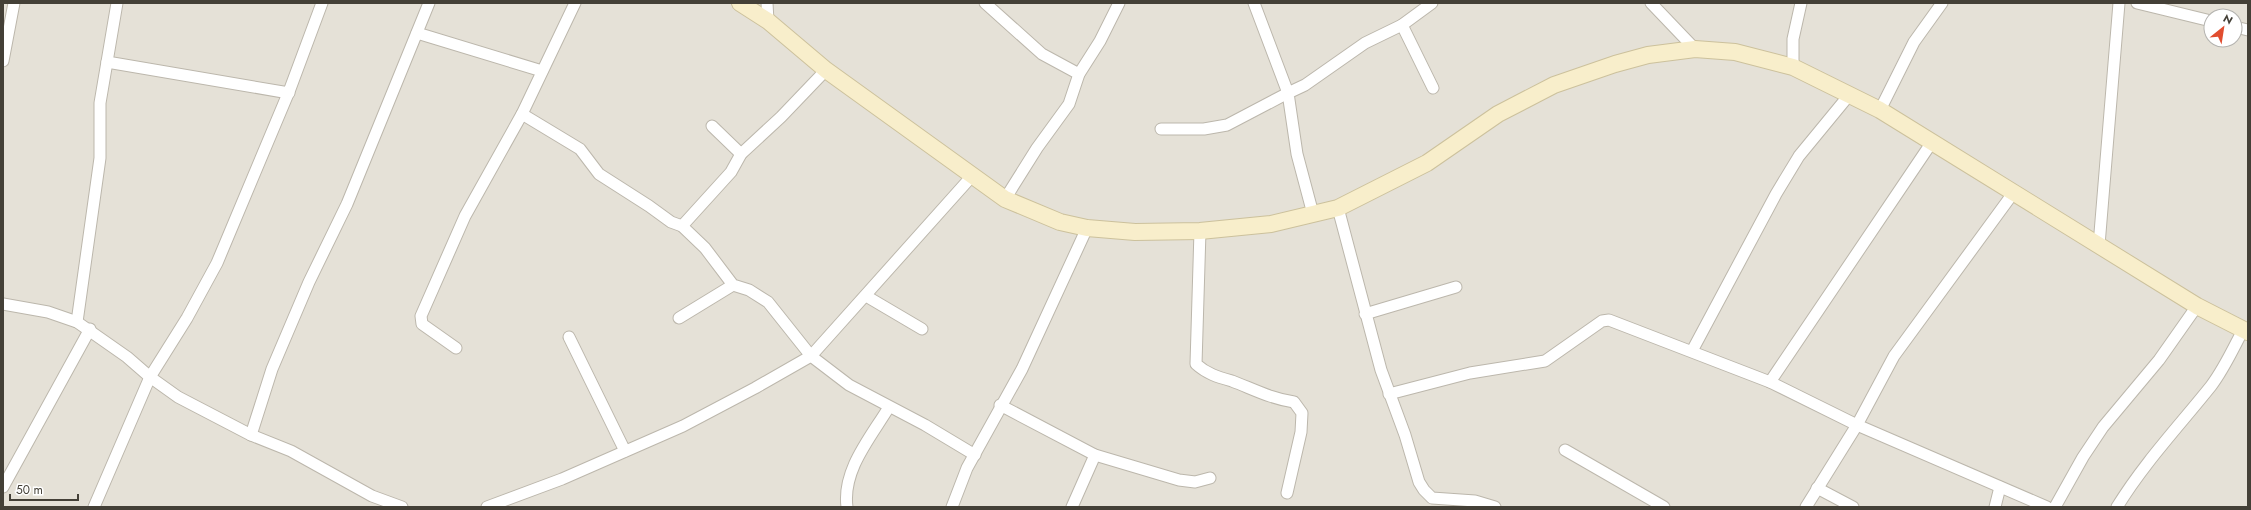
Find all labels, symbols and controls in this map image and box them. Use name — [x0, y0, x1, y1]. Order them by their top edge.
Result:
north arrow — [2203, 8, 2243, 48]
text: N — [2220, 10, 2236, 28]
scale bar — [10, 476, 78, 502]
text: 50 m — [16, 481, 43, 499]

